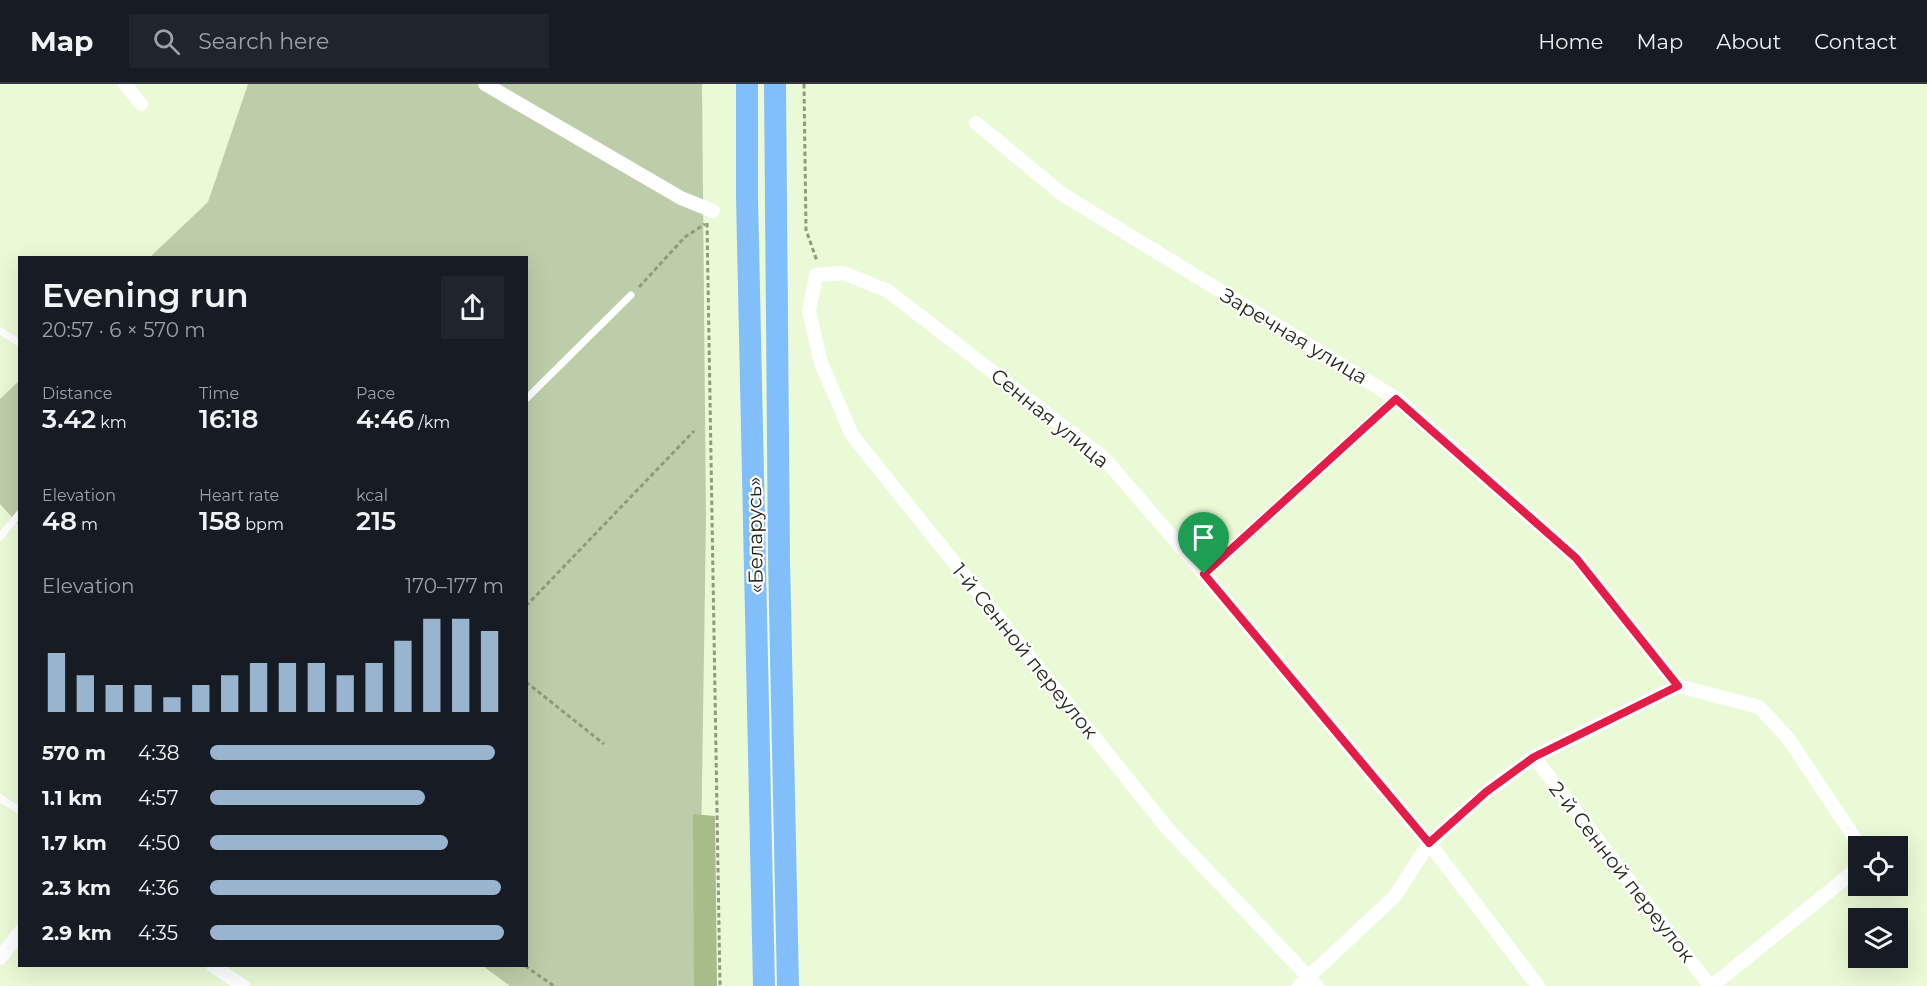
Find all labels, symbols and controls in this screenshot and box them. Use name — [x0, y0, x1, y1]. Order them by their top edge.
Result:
search box — [129, 14, 549, 68]
text: Map — [30, 24, 93, 58]
icon: search — [150, 25, 183, 58]
text: Search here — [198, 28, 329, 55]
text: Home — [1538, 29, 1603, 54]
text: Map — [1636, 29, 1683, 54]
text: About — [1716, 29, 1781, 54]
text: Contact — [1814, 29, 1897, 54]
text: Evening run — [42, 275, 249, 315]
button: share — [441, 276, 504, 339]
street label: Заречная улица — [1216, 283, 1372, 389]
text: 20:57 · 6 × 570 m — [42, 318, 205, 342]
street label: Сенная улица — [986, 363, 1114, 473]
text: Distance — [42, 384, 112, 403]
text: Time — [199, 384, 239, 403]
text: Pace — [356, 384, 395, 403]
text: 3.42 — [42, 403, 96, 435]
text: 16:18 — [199, 403, 258, 435]
text: 4:46 — [356, 403, 414, 435]
text: km — [96, 413, 127, 432]
text: /km — [414, 413, 450, 432]
street label: «Беларусь» — [742, 476, 768, 594]
text: Elevation — [42, 486, 116, 505]
text: Heart rate — [199, 486, 279, 505]
text: kcal — [356, 486, 388, 505]
text: 48 — [42, 505, 77, 537]
text: 158 — [199, 505, 241, 537]
text: 215 — [356, 505, 396, 537]
pin — [1178, 512, 1229, 574]
text: m — [77, 515, 98, 534]
text: bpm — [241, 515, 284, 534]
icon: arrive — [1187, 521, 1220, 554]
street label: 1-й Сенной переулок — [947, 559, 1103, 744]
text: Elevation — [42, 574, 134, 598]
text: 170–177 m — [405, 574, 504, 598]
text: 570 m — [42, 741, 106, 765]
text: 4:38 — [138, 741, 180, 765]
street label: 2-й Сенной переулок — [1544, 777, 1700, 967]
text: 1.1 km — [42, 786, 102, 810]
text: 4:57 — [138, 786, 178, 810]
text: 1.7 km — [42, 831, 107, 855]
text: 4:50 — [138, 831, 180, 855]
map controls — [1848, 836, 1908, 968]
button: locate — [1848, 836, 1908, 896]
text: 2.3 km — [42, 876, 111, 900]
text: 4:36 — [138, 876, 179, 900]
button: layers — [1848, 908, 1908, 968]
text: 2.9 km — [42, 921, 112, 945]
text: 4:35 — [138, 921, 178, 945]

